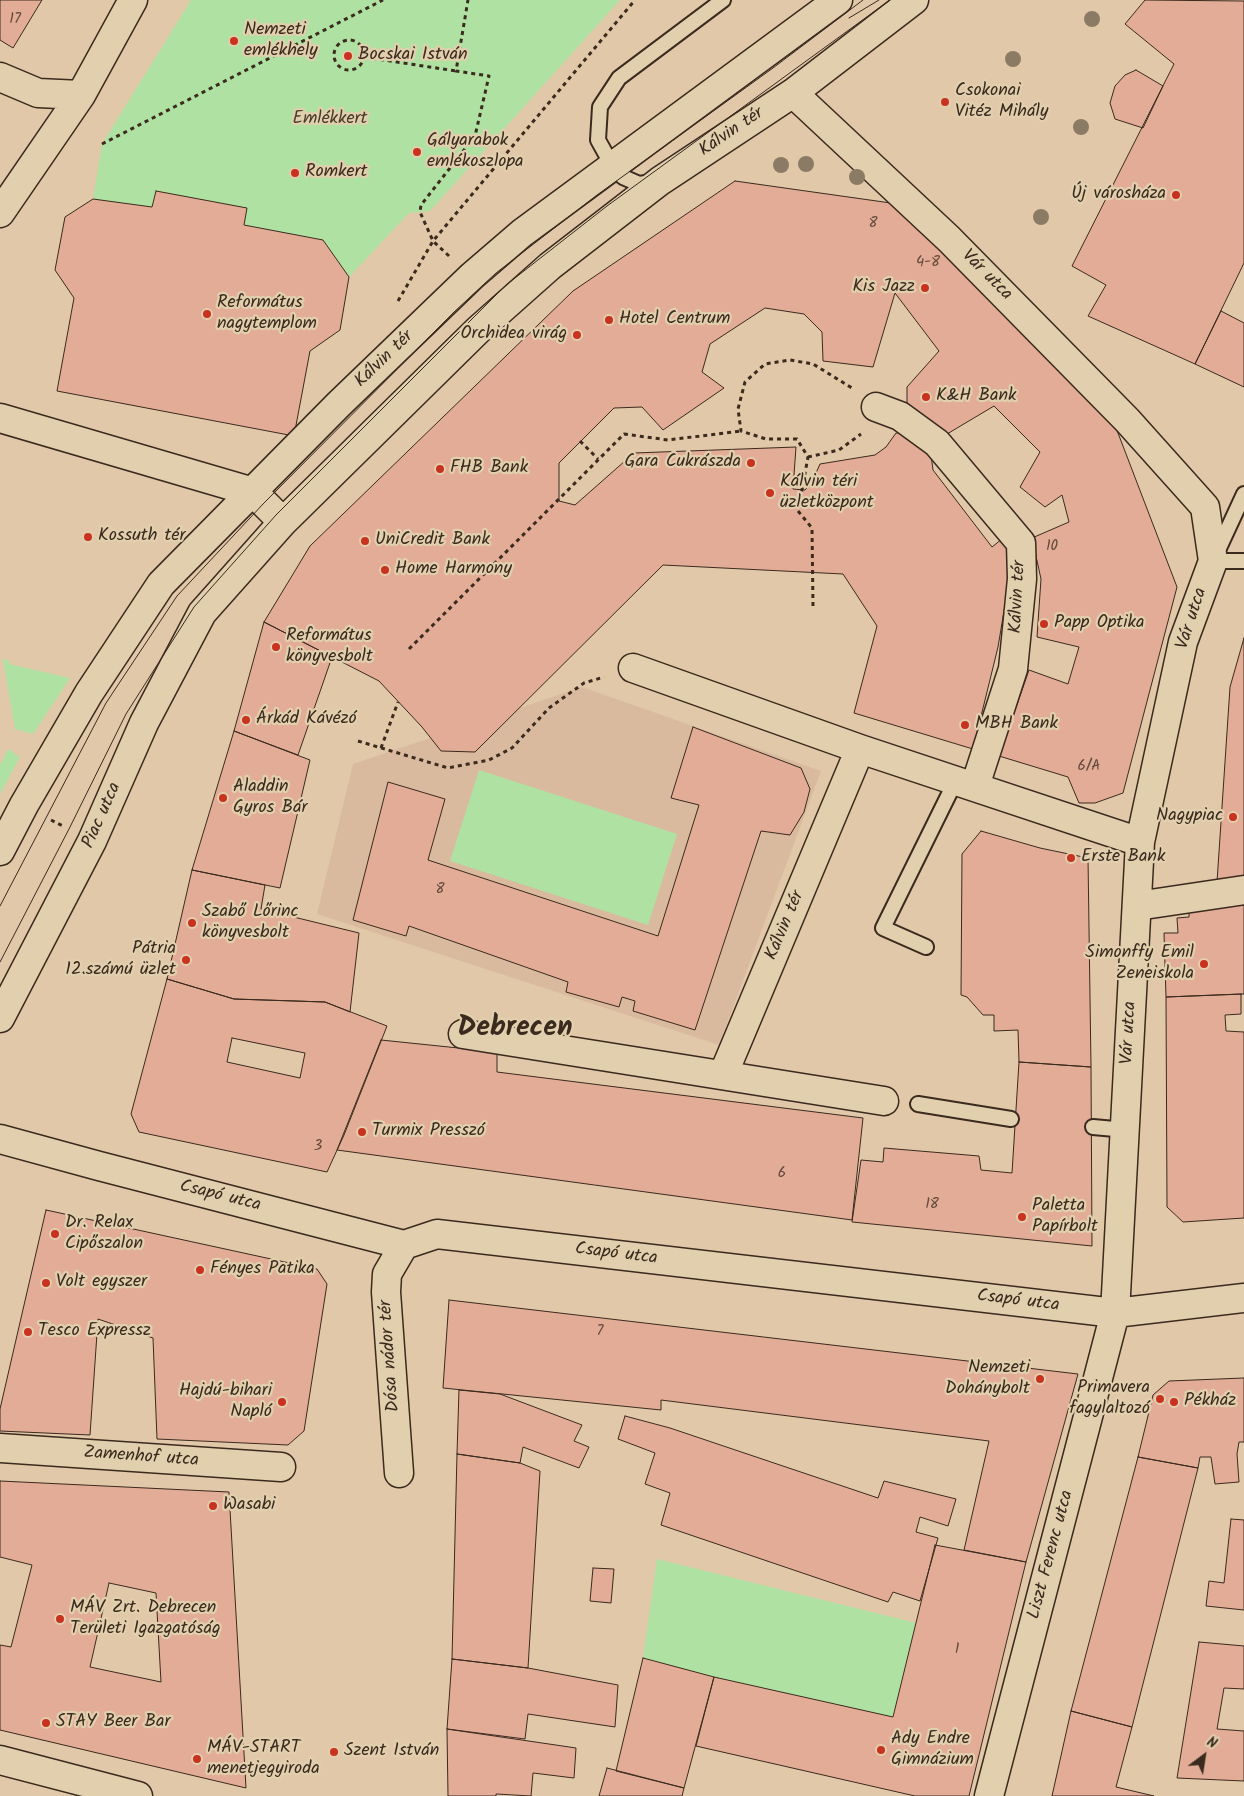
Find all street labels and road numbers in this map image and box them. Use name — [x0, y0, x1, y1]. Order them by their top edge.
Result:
street label: Kálvin tér — [696, 104, 768, 162]
street label: Vár utca — [956, 246, 1016, 306]
street label: Kálvin tér — [351, 327, 419, 393]
street label: Kálvin tér — [1006, 560, 1032, 634]
street label: Vár utca — [1173, 586, 1213, 652]
street label: Piac utca — [79, 780, 127, 852]
street label: Kálvin tér — [762, 888, 810, 964]
street label: Vár utca — [1118, 1001, 1142, 1065]
street label: Csapó utca — [177, 1176, 263, 1218]
street label: Csapó utca — [574, 1239, 658, 1271]
street label: Csapó utca — [976, 1286, 1060, 1318]
street label: Dósa nádor tér — [376, 1299, 406, 1413]
street label: Zamenhof utca — [83, 1443, 199, 1473]
street label: Liszt Ferenc utca — [1024, 1488, 1080, 1622]

